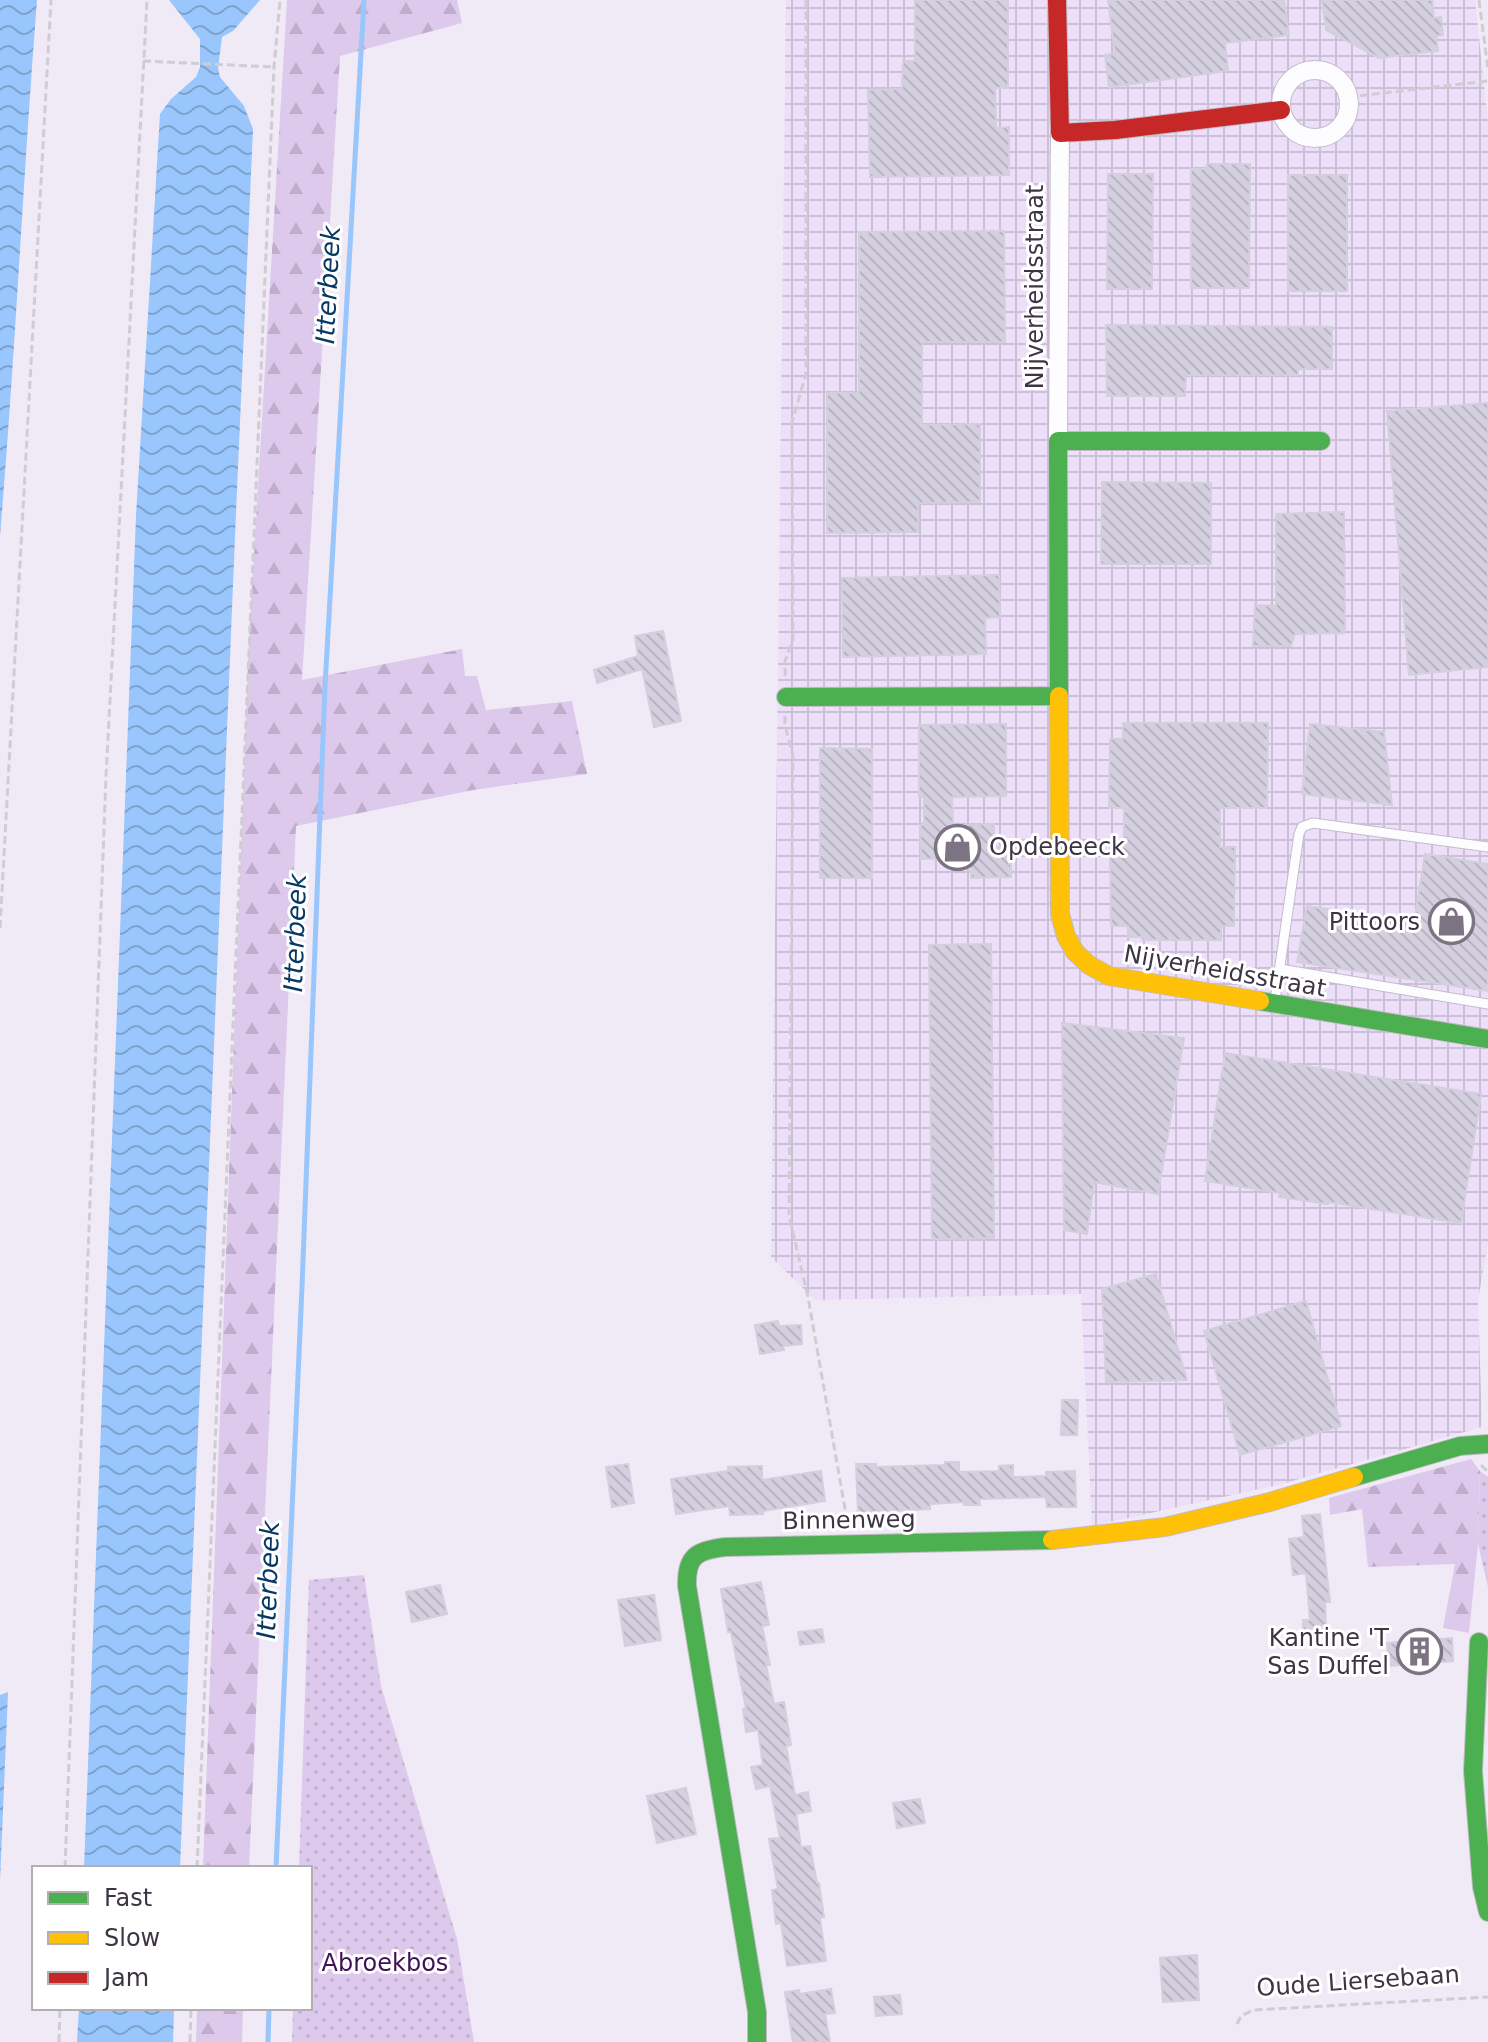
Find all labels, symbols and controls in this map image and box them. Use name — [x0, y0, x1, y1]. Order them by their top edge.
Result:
street label: Nijverheidsstraat — [1021, 185, 1049, 389]
water label: Itterbeek — [310, 224, 346, 345]
shop icon: Opdebeeck — [934, 823, 982, 871]
place label: Opdebeeck — [989, 833, 1125, 861]
water label: Itterbeek — [278, 872, 312, 993]
shop icon: Pittoors — [1427, 898, 1475, 946]
place label: Pittoors — [1329, 908, 1420, 936]
street label: Nijverheidsstraat — [1122, 939, 1328, 1003]
street label: Binnenweg — [782, 1505, 916, 1535]
water label: Itterbeek — [251, 1519, 285, 1640]
place label: Kantine 'T Sas Duffel — [1267, 1624, 1389, 1680]
building icon: Kantine 'T Sas Duffel — [1396, 1628, 1444, 1676]
legend — [32, 1866, 312, 2010]
text: Fast — [104, 1884, 152, 1912]
text: Slow — [104, 1924, 160, 1952]
park label: Abroekbos — [322, 1949, 448, 1977]
street label: Oude Liersebaan — [1256, 1960, 1460, 2002]
text: Jam — [102, 1964, 149, 1992]

